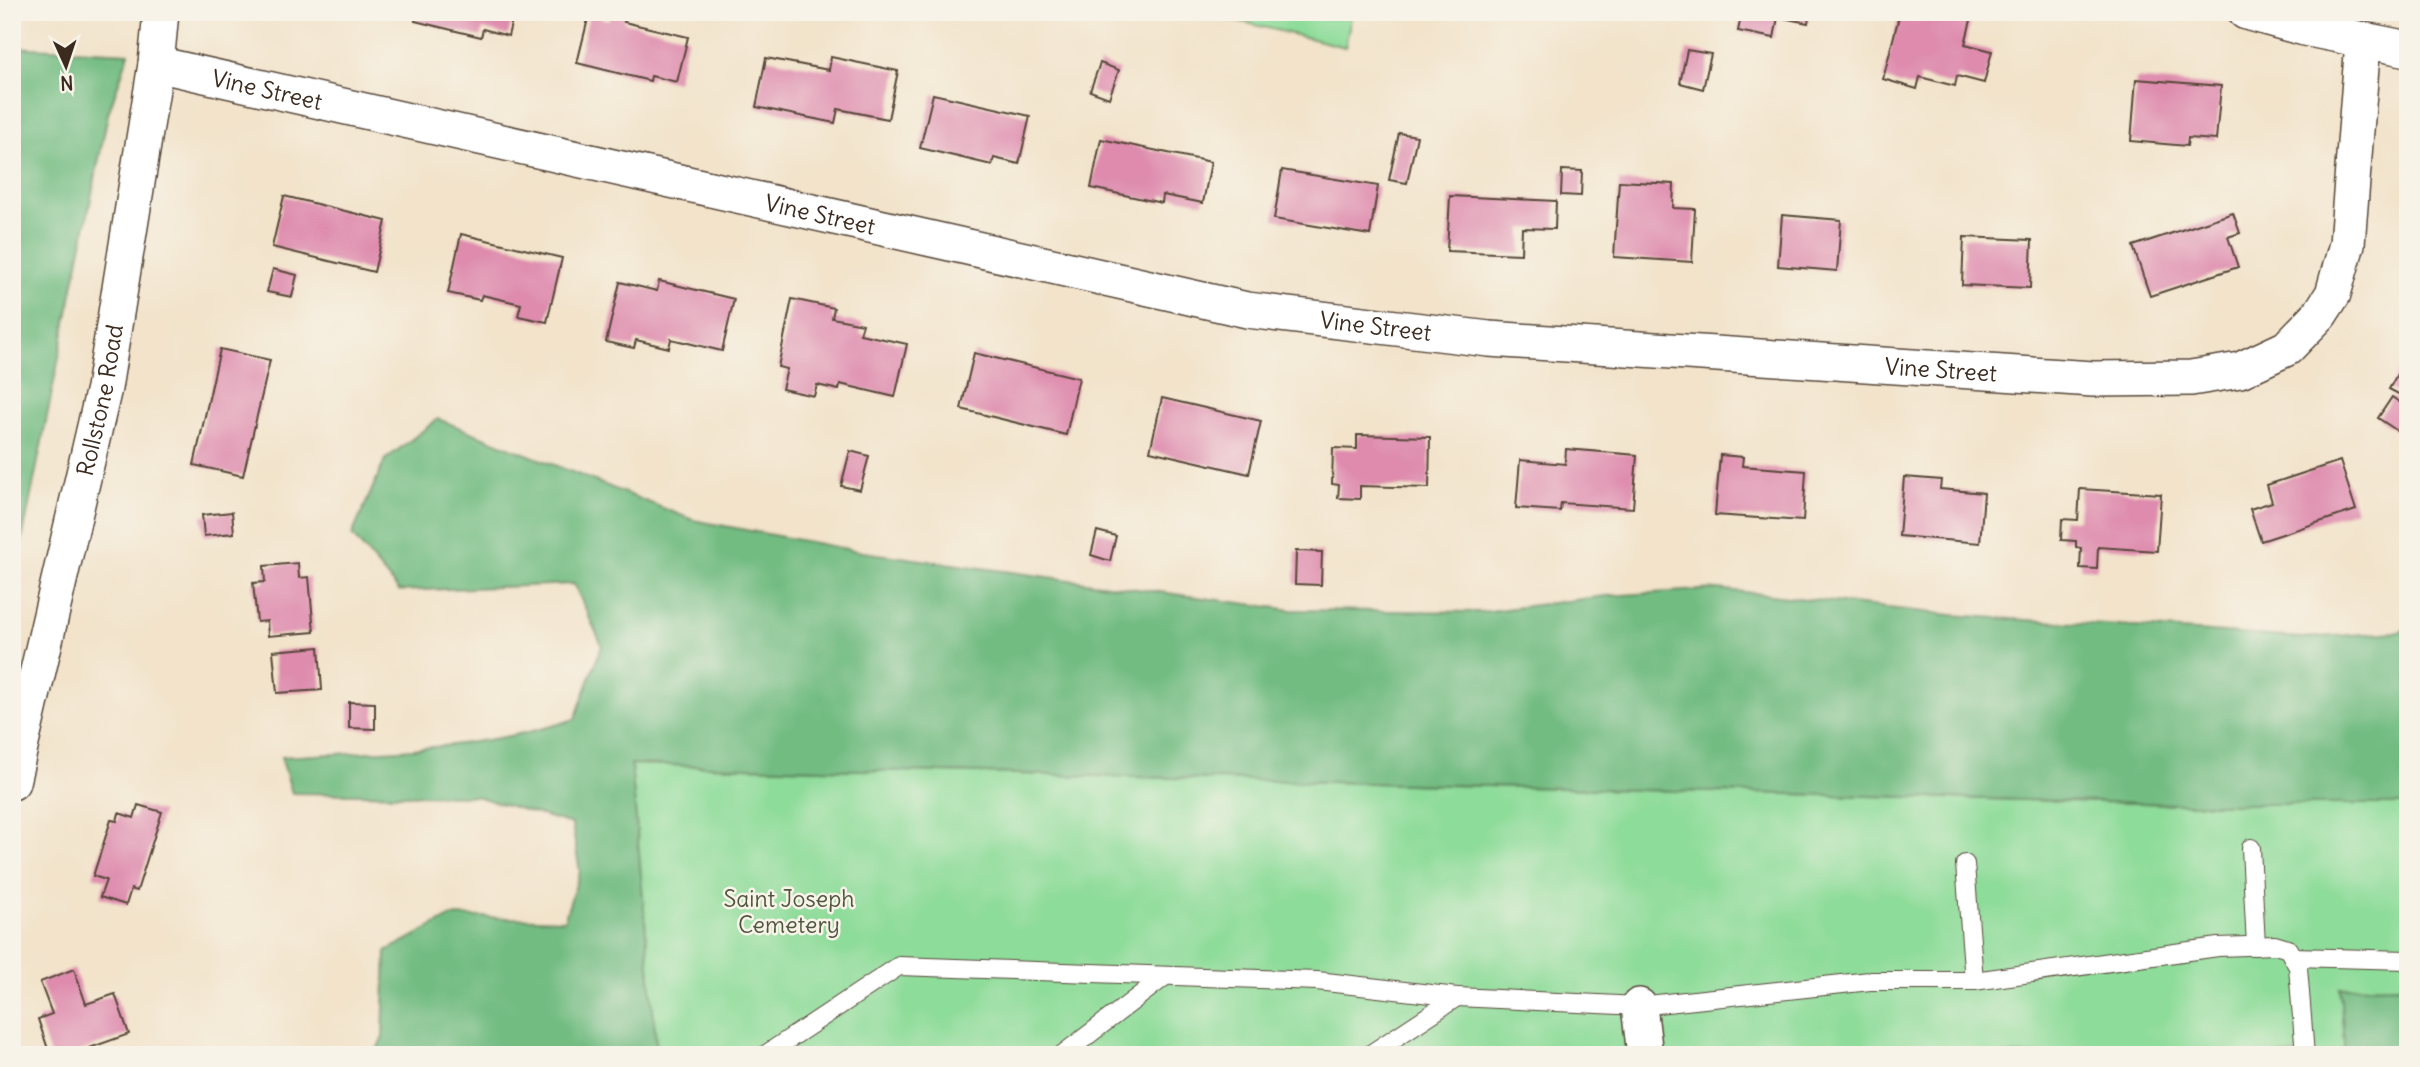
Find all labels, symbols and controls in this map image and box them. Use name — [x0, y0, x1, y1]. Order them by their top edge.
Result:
north arrow — [32, 32, 102, 102]
street label: Vine Street — [209, 63, 325, 116]
text: N — [60, 71, 74, 95]
street label: Vine Street — [762, 187, 878, 240]
street label: Vine Street — [1318, 304, 1433, 347]
street label: Rollstone Road — [69, 322, 129, 479]
street label: Vine Street — [1884, 351, 1998, 387]
park label: Saint Joseph Cemetery — [723, 884, 855, 939]

